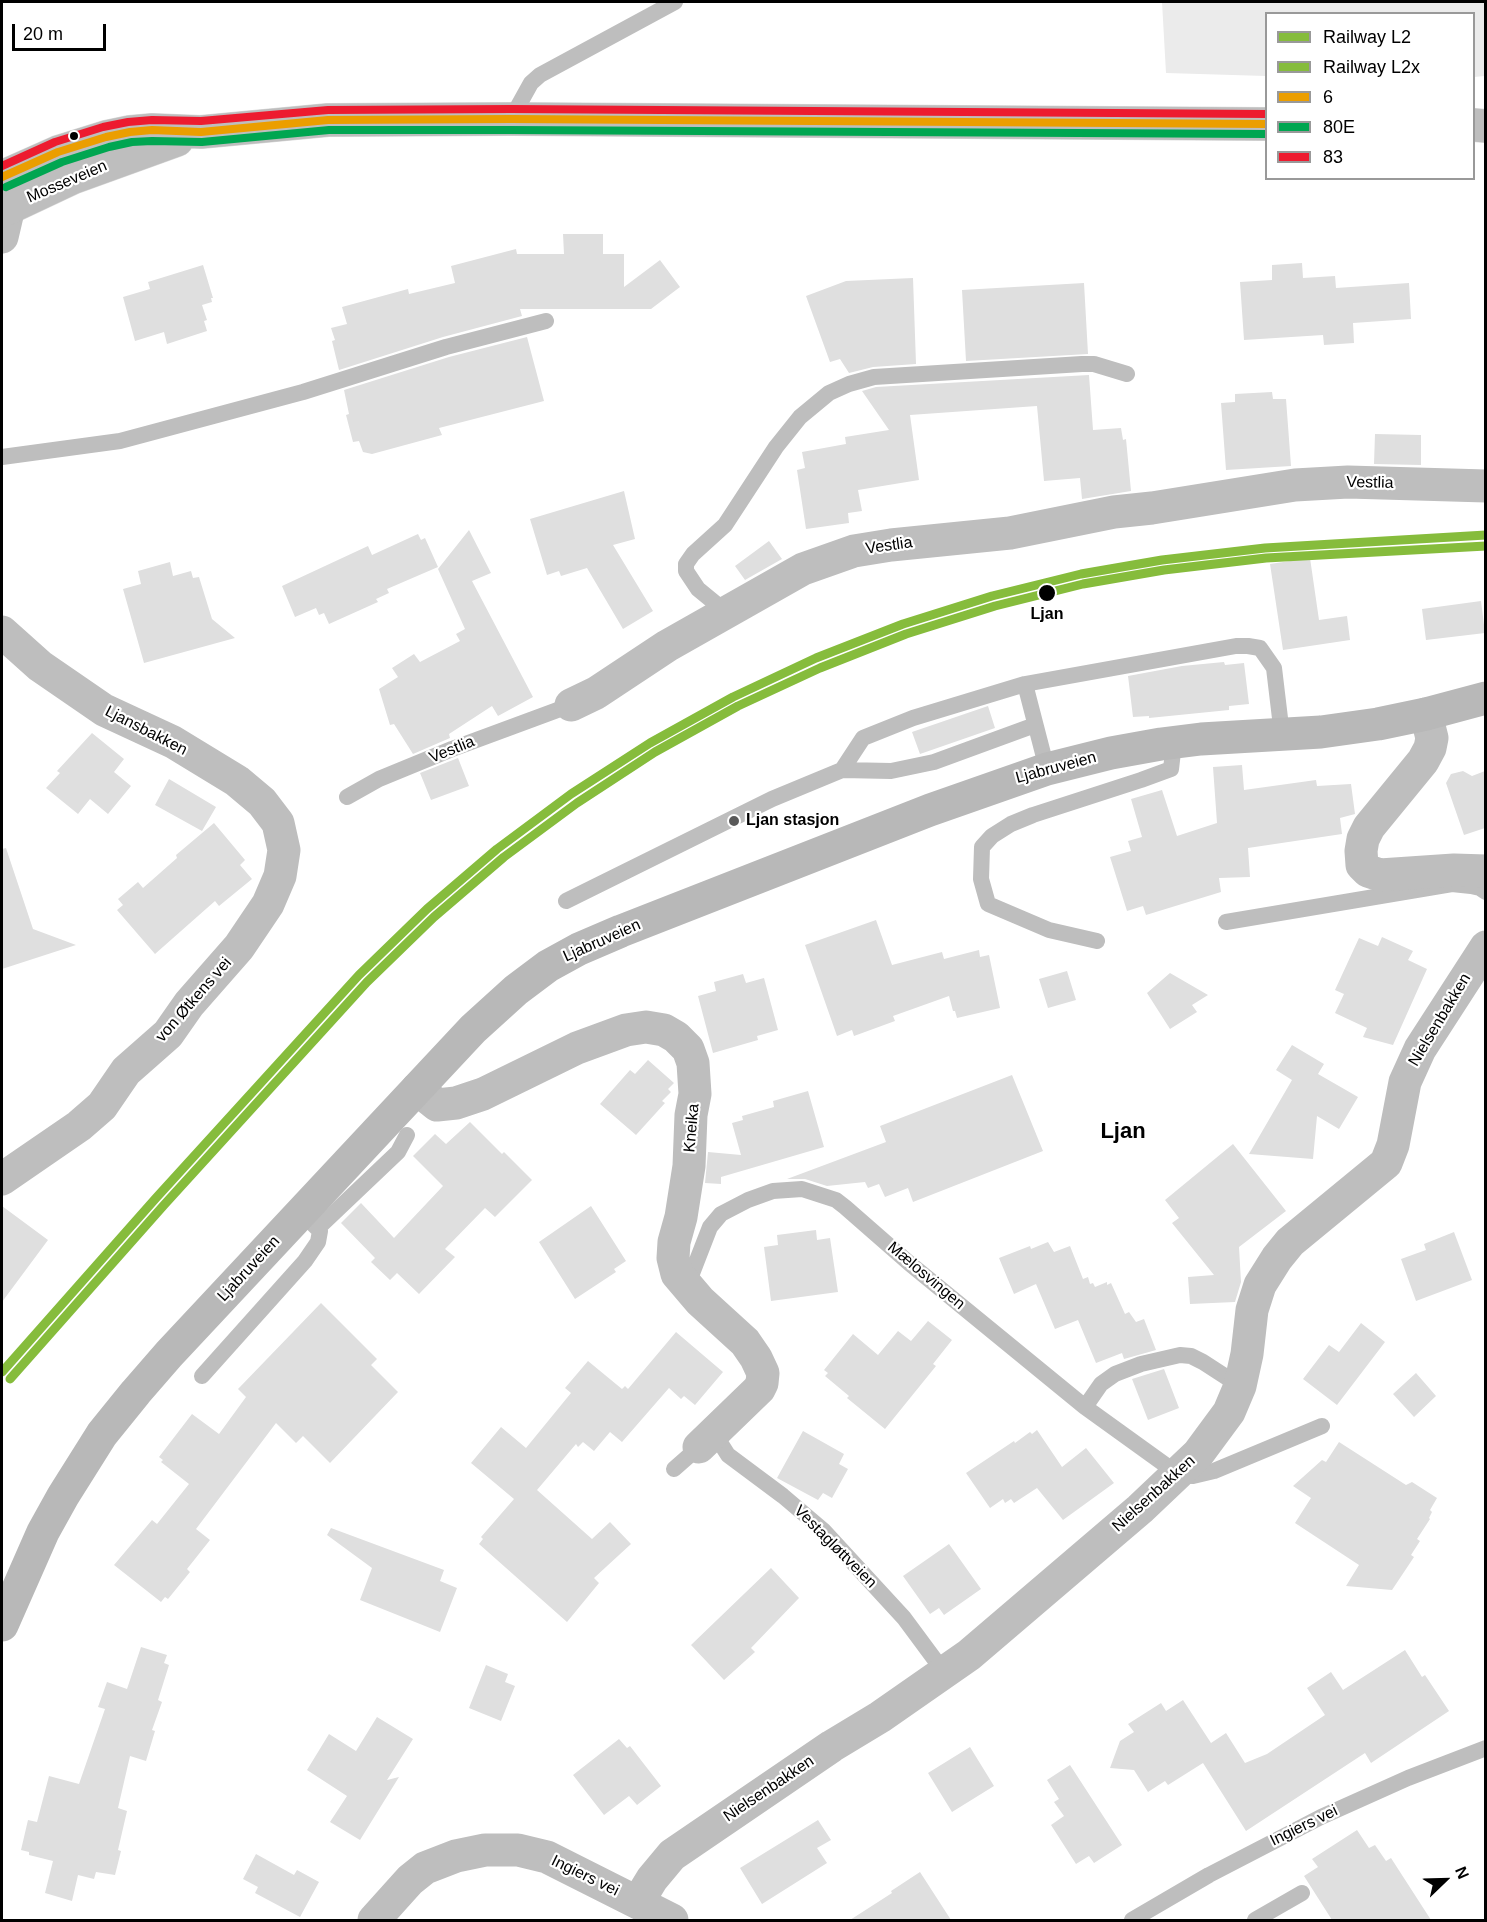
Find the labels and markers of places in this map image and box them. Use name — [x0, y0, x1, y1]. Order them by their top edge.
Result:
unlabelled marker — [68, 130, 80, 142]
marker: Ljan — [1037, 583, 1057, 603]
place label: Ljan — [1031, 605, 1063, 625]
place label: Ljan stasjon — [746, 811, 839, 831]
marker: Ljan stasjon — [727, 814, 741, 828]

